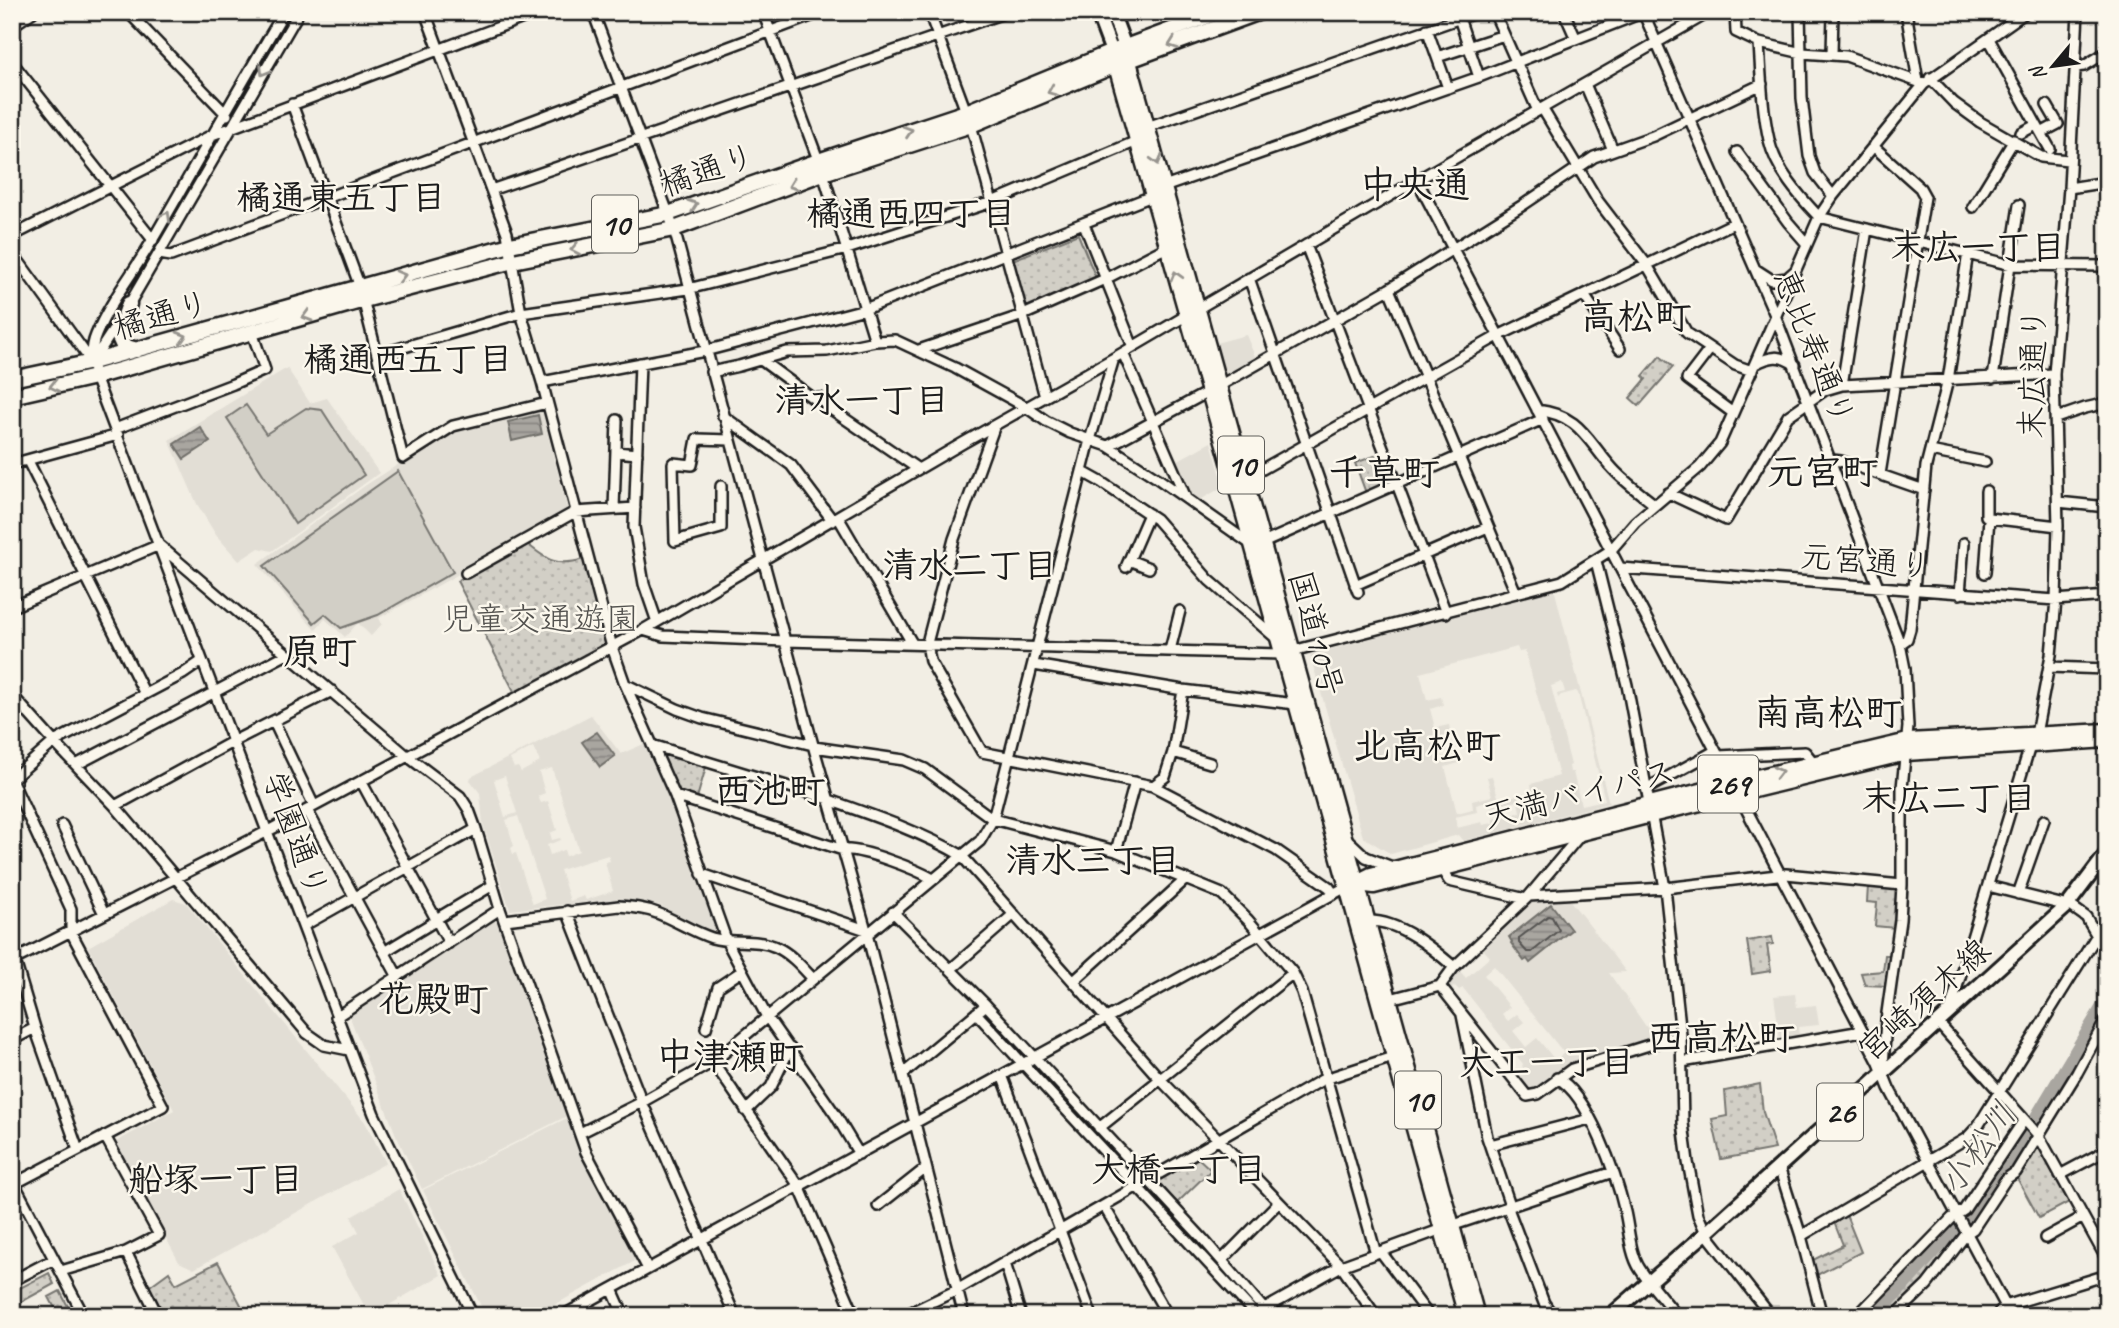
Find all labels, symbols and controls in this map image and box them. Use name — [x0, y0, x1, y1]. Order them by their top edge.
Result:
north arrow — [2018, 32, 2088, 102]
one-way arrow — [1167, 36, 1179, 50]
text: N — [2024, 60, 2052, 85]
one-way arrow — [259, 63, 272, 76]
one-way arrow — [1047, 83, 1060, 97]
one-way arrow — [902, 125, 914, 140]
street label: 橘通り — [654, 134, 761, 206]
one-way arrow — [1148, 154, 1163, 166]
district label: 中央通 — [1360, 161, 1471, 208]
district label: 橘通東五丁目 — [236, 175, 446, 220]
one-way arrow — [787, 176, 799, 190]
district label: 橘通西四丁目 — [806, 191, 1016, 236]
road number: 10 — [592, 196, 638, 252]
one-way arrow — [686, 199, 698, 213]
one-way arrow — [158, 211, 171, 223]
district label: 末広一丁目 — [1890, 225, 2066, 270]
one-way arrow — [569, 240, 581, 255]
street label: 恵比寿通り — [1764, 263, 1864, 432]
one-way arrow — [394, 269, 406, 284]
one-way arrow — [1169, 270, 1184, 282]
street label: 橘通り — [108, 281, 215, 349]
district label: 高松町 — [1581, 293, 1692, 340]
street label: 末広通り — [2011, 307, 2055, 439]
one-way arrow — [301, 308, 313, 323]
one-way arrow — [175, 331, 187, 345]
district label: 橘通西五丁目 — [303, 337, 513, 382]
one-way arrow — [48, 378, 60, 393]
district label: 清水一丁目 — [774, 378, 950, 423]
road number: 10 — [1218, 436, 1264, 494]
district label: 元宮町 — [1768, 448, 1879, 495]
district label: 千草町 — [1329, 449, 1440, 496]
street label: 元宮通り — [1798, 534, 1933, 588]
district label: 清水二丁目 — [882, 543, 1058, 588]
street label: 国道10号 — [1279, 566, 1353, 701]
park label: 児童交通遊園 — [441, 598, 639, 640]
district label: 原町 — [283, 628, 357, 675]
district label: 南高松町 — [1754, 689, 1902, 736]
district label: 北高松町 — [1353, 722, 1501, 769]
street label: 天満バイパス — [1478, 750, 1680, 838]
road number: 269 — [1698, 756, 1758, 812]
street label: 学園通り — [254, 765, 338, 904]
one-way arrow — [1772, 765, 1784, 780]
district label: 西池町 — [715, 767, 826, 814]
district label: 末広二丁目 — [1861, 776, 2037, 821]
district label: 清水三丁目 — [1005, 838, 1181, 883]
street label: 宮崎須木線 — [1848, 929, 1999, 1071]
district label: 花殿町 — [378, 975, 489, 1022]
district label: 西高松町 — [1647, 1014, 1795, 1061]
district label: 中津瀬町 — [656, 1033, 804, 1080]
district label: 大工一丁目 — [1459, 1040, 1635, 1085]
road number: 10 — [1395, 1072, 1441, 1128]
road number: 26 — [1817, 1084, 1863, 1140]
water label: 小松川 — [1928, 1093, 2026, 1204]
district label: 大橋一丁目 — [1091, 1147, 1267, 1192]
district label: 船塚一丁目 — [128, 1157, 304, 1202]

